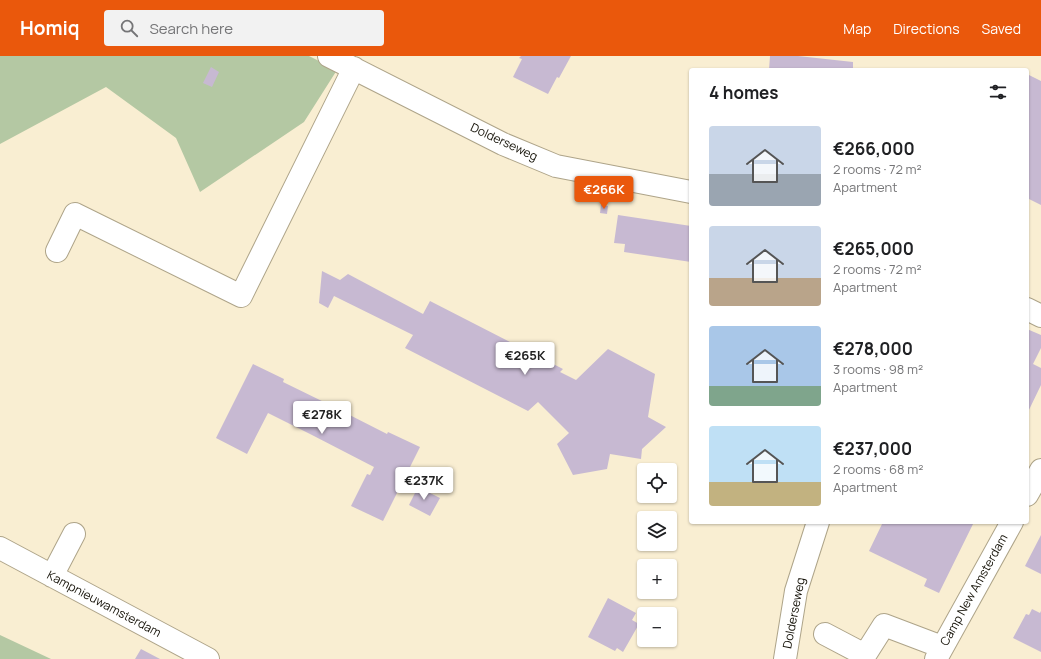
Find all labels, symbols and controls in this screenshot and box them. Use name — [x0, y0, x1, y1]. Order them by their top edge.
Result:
search box — [104, 10, 384, 46]
text: Homiq — [20, 15, 80, 41]
icon: search — [118, 17, 140, 39]
text: Search here — [150, 18, 233, 39]
text: Map — [843, 19, 871, 38]
text: Directions — [893, 19, 960, 38]
text: Saved — [982, 19, 1021, 38]
text: 4 homes — [709, 81, 778, 104]
icon: filters — [987, 81, 1009, 103]
street label: Dolderseweg — [468, 119, 541, 165]
text: €266,000 — [833, 137, 915, 160]
icon: home — [741, 142, 789, 190]
text: 2 rooms · 72 m² — [833, 160, 922, 178]
pin: €266K — [576, 176, 632, 210]
text: Apartment — [833, 178, 897, 196]
text: €266K — [583, 180, 625, 198]
text: €265,000 — [833, 237, 914, 260]
icon: home — [741, 242, 789, 290]
text: 2 rooms · 72 m² — [833, 260, 922, 278]
text: Apartment — [833, 278, 897, 296]
text: €278,000 — [833, 337, 913, 360]
pin: €265K — [497, 342, 553, 376]
icon: home — [741, 342, 789, 390]
text: €265K — [505, 346, 545, 364]
text: 3 rooms · 98 m² — [833, 360, 923, 378]
text: Apartment — [833, 378, 897, 396]
pin: €278K — [294, 401, 350, 435]
text: €278K — [302, 405, 342, 423]
text: €237,000 — [833, 437, 912, 460]
icon: home — [741, 442, 789, 490]
text: 2 rooms · 68 m² — [833, 460, 923, 478]
map controls — [637, 463, 677, 647]
button: locate — [637, 463, 677, 503]
pin: €237K — [396, 467, 452, 501]
text: €237K — [404, 471, 444, 489]
text: Apartment — [833, 478, 897, 496]
button: layers — [637, 511, 677, 551]
street label: Camp New Amsterdam — [936, 531, 1011, 649]
button: + — [637, 559, 677, 599]
street label: Kampnieuwamsterdam — [44, 566, 164, 641]
street label: Dolderseweg — [778, 576, 809, 650]
button: − — [637, 607, 677, 647]

